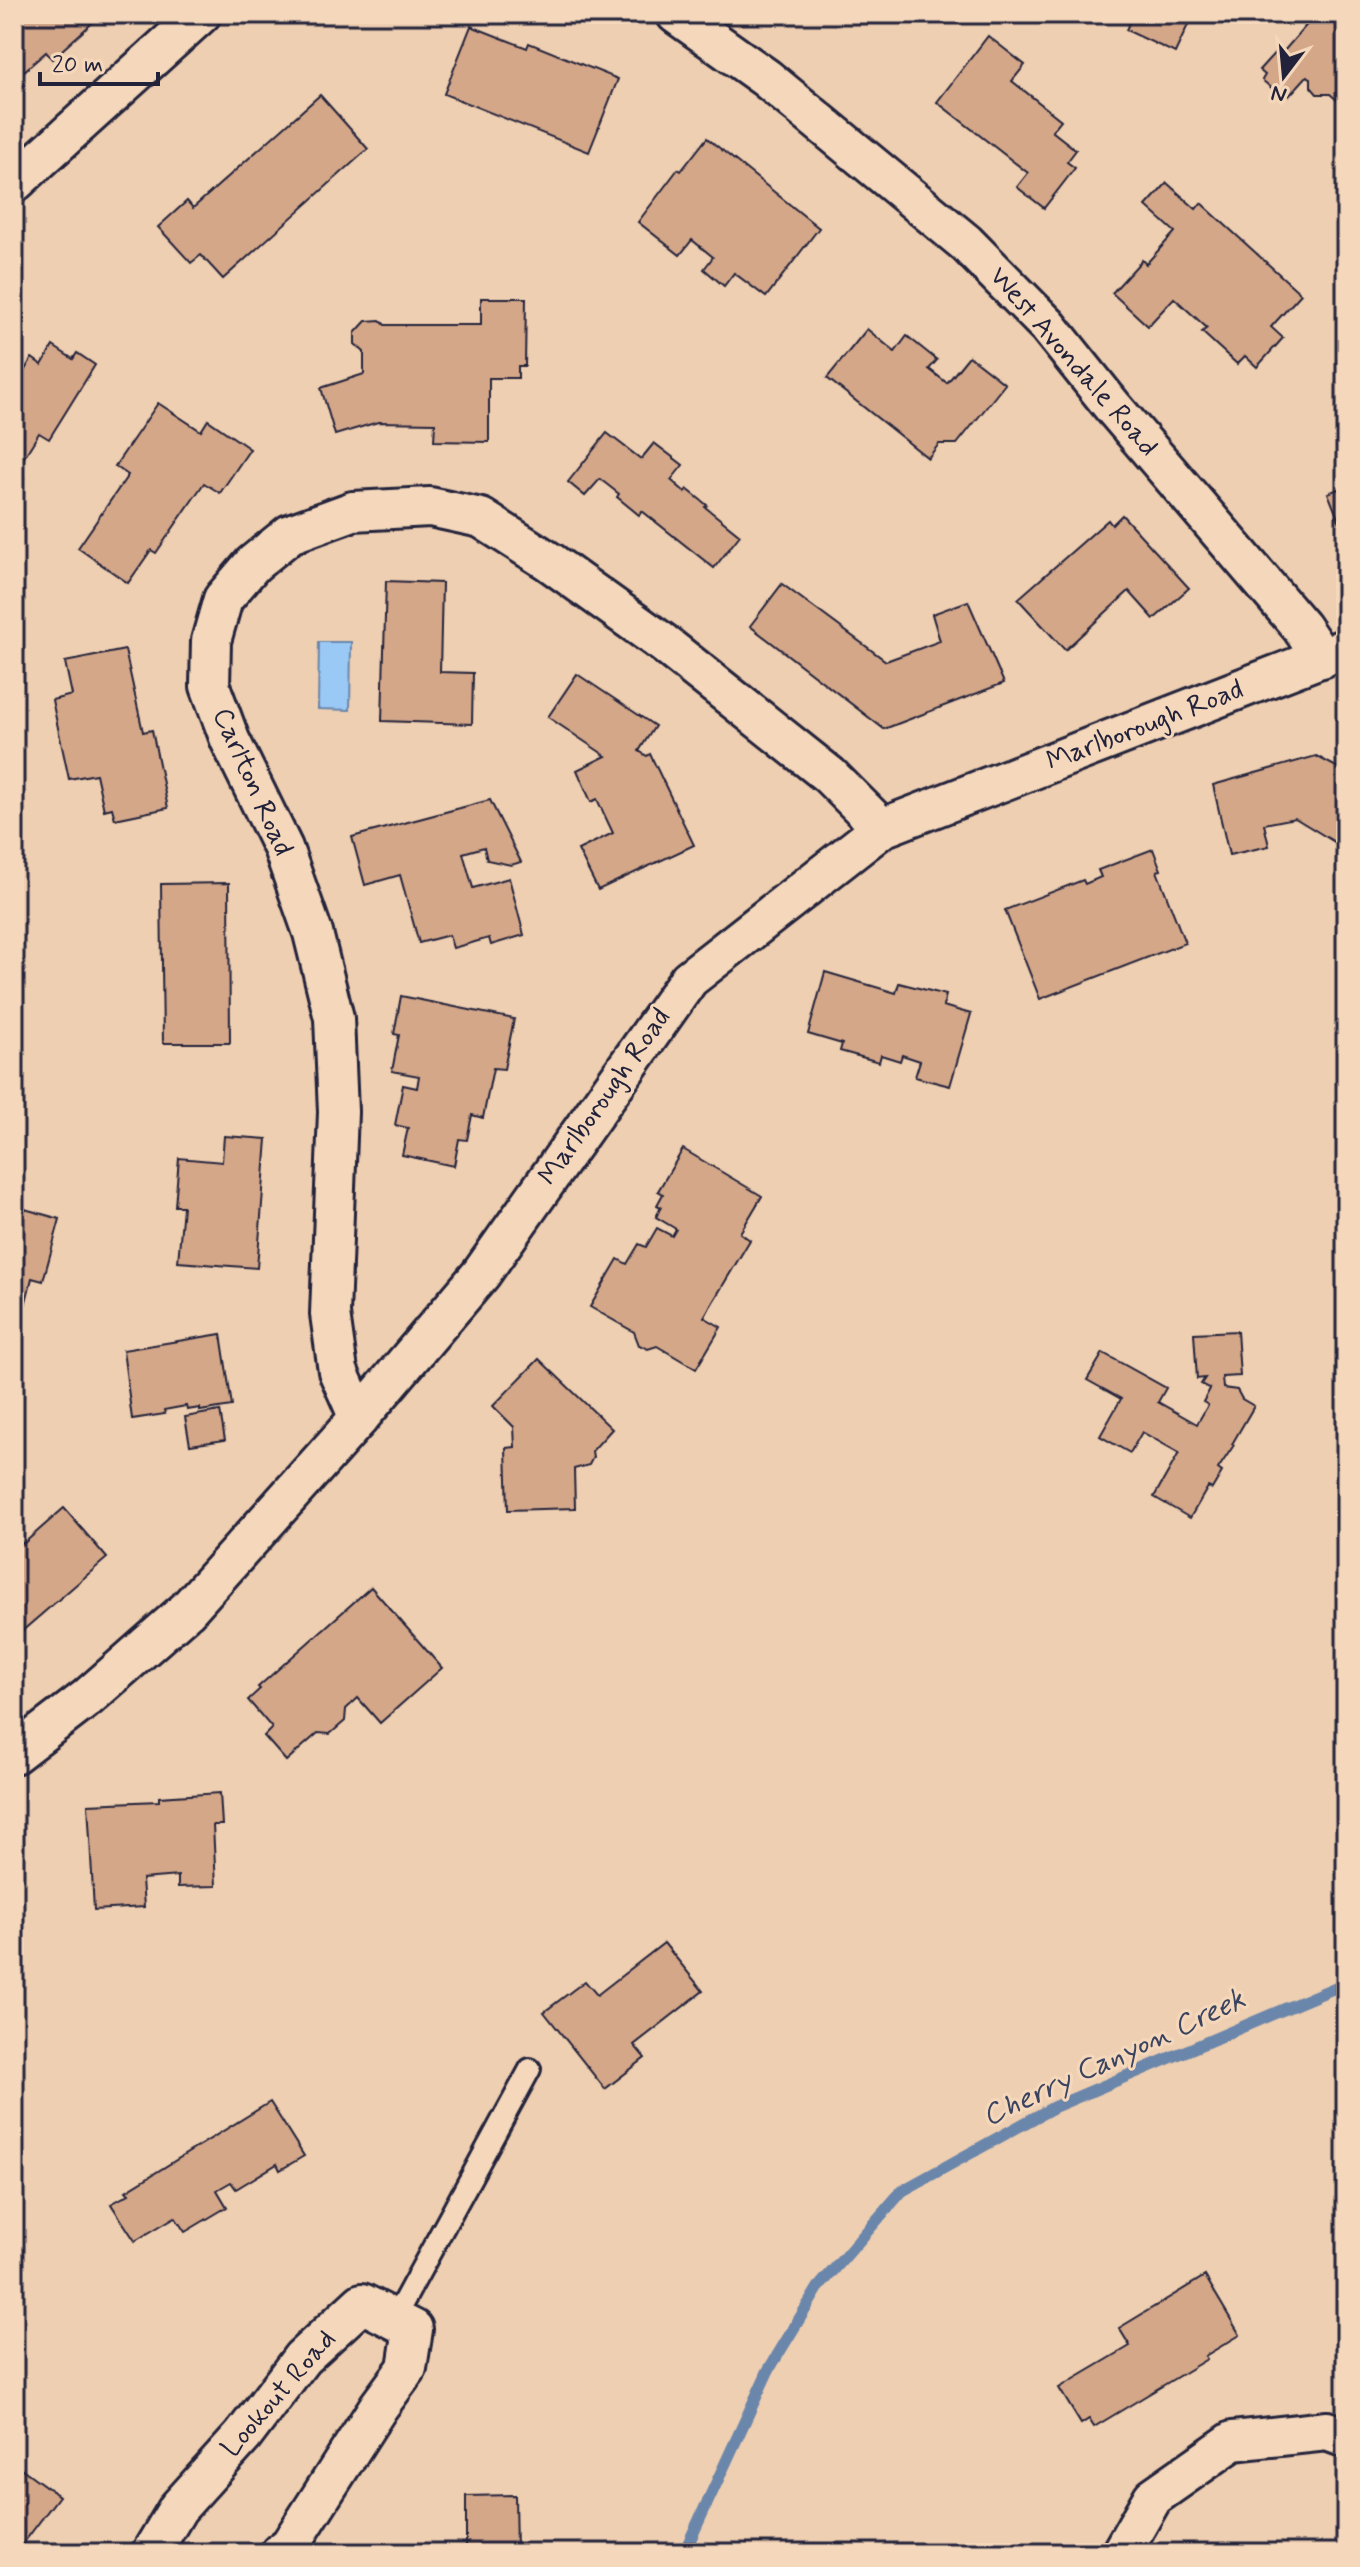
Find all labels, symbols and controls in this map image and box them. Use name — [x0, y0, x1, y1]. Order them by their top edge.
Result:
scale bar — [40, 36, 158, 86]
north arrow — [1244, 36, 1324, 116]
text: 20 m — [52, 50, 103, 81]
text: N — [1268, 78, 1290, 109]
street label: West Avondale Road — [980, 259, 1166, 465]
street label: Marlborough Road — [1041, 671, 1249, 781]
street label: Carlton Road — [203, 702, 301, 862]
street label: Marlborough Road — [530, 1001, 680, 1193]
water label: Cherry Canyon Creek — [976, 1980, 1252, 2136]
street label: Lookout Road — [213, 2322, 345, 2466]

